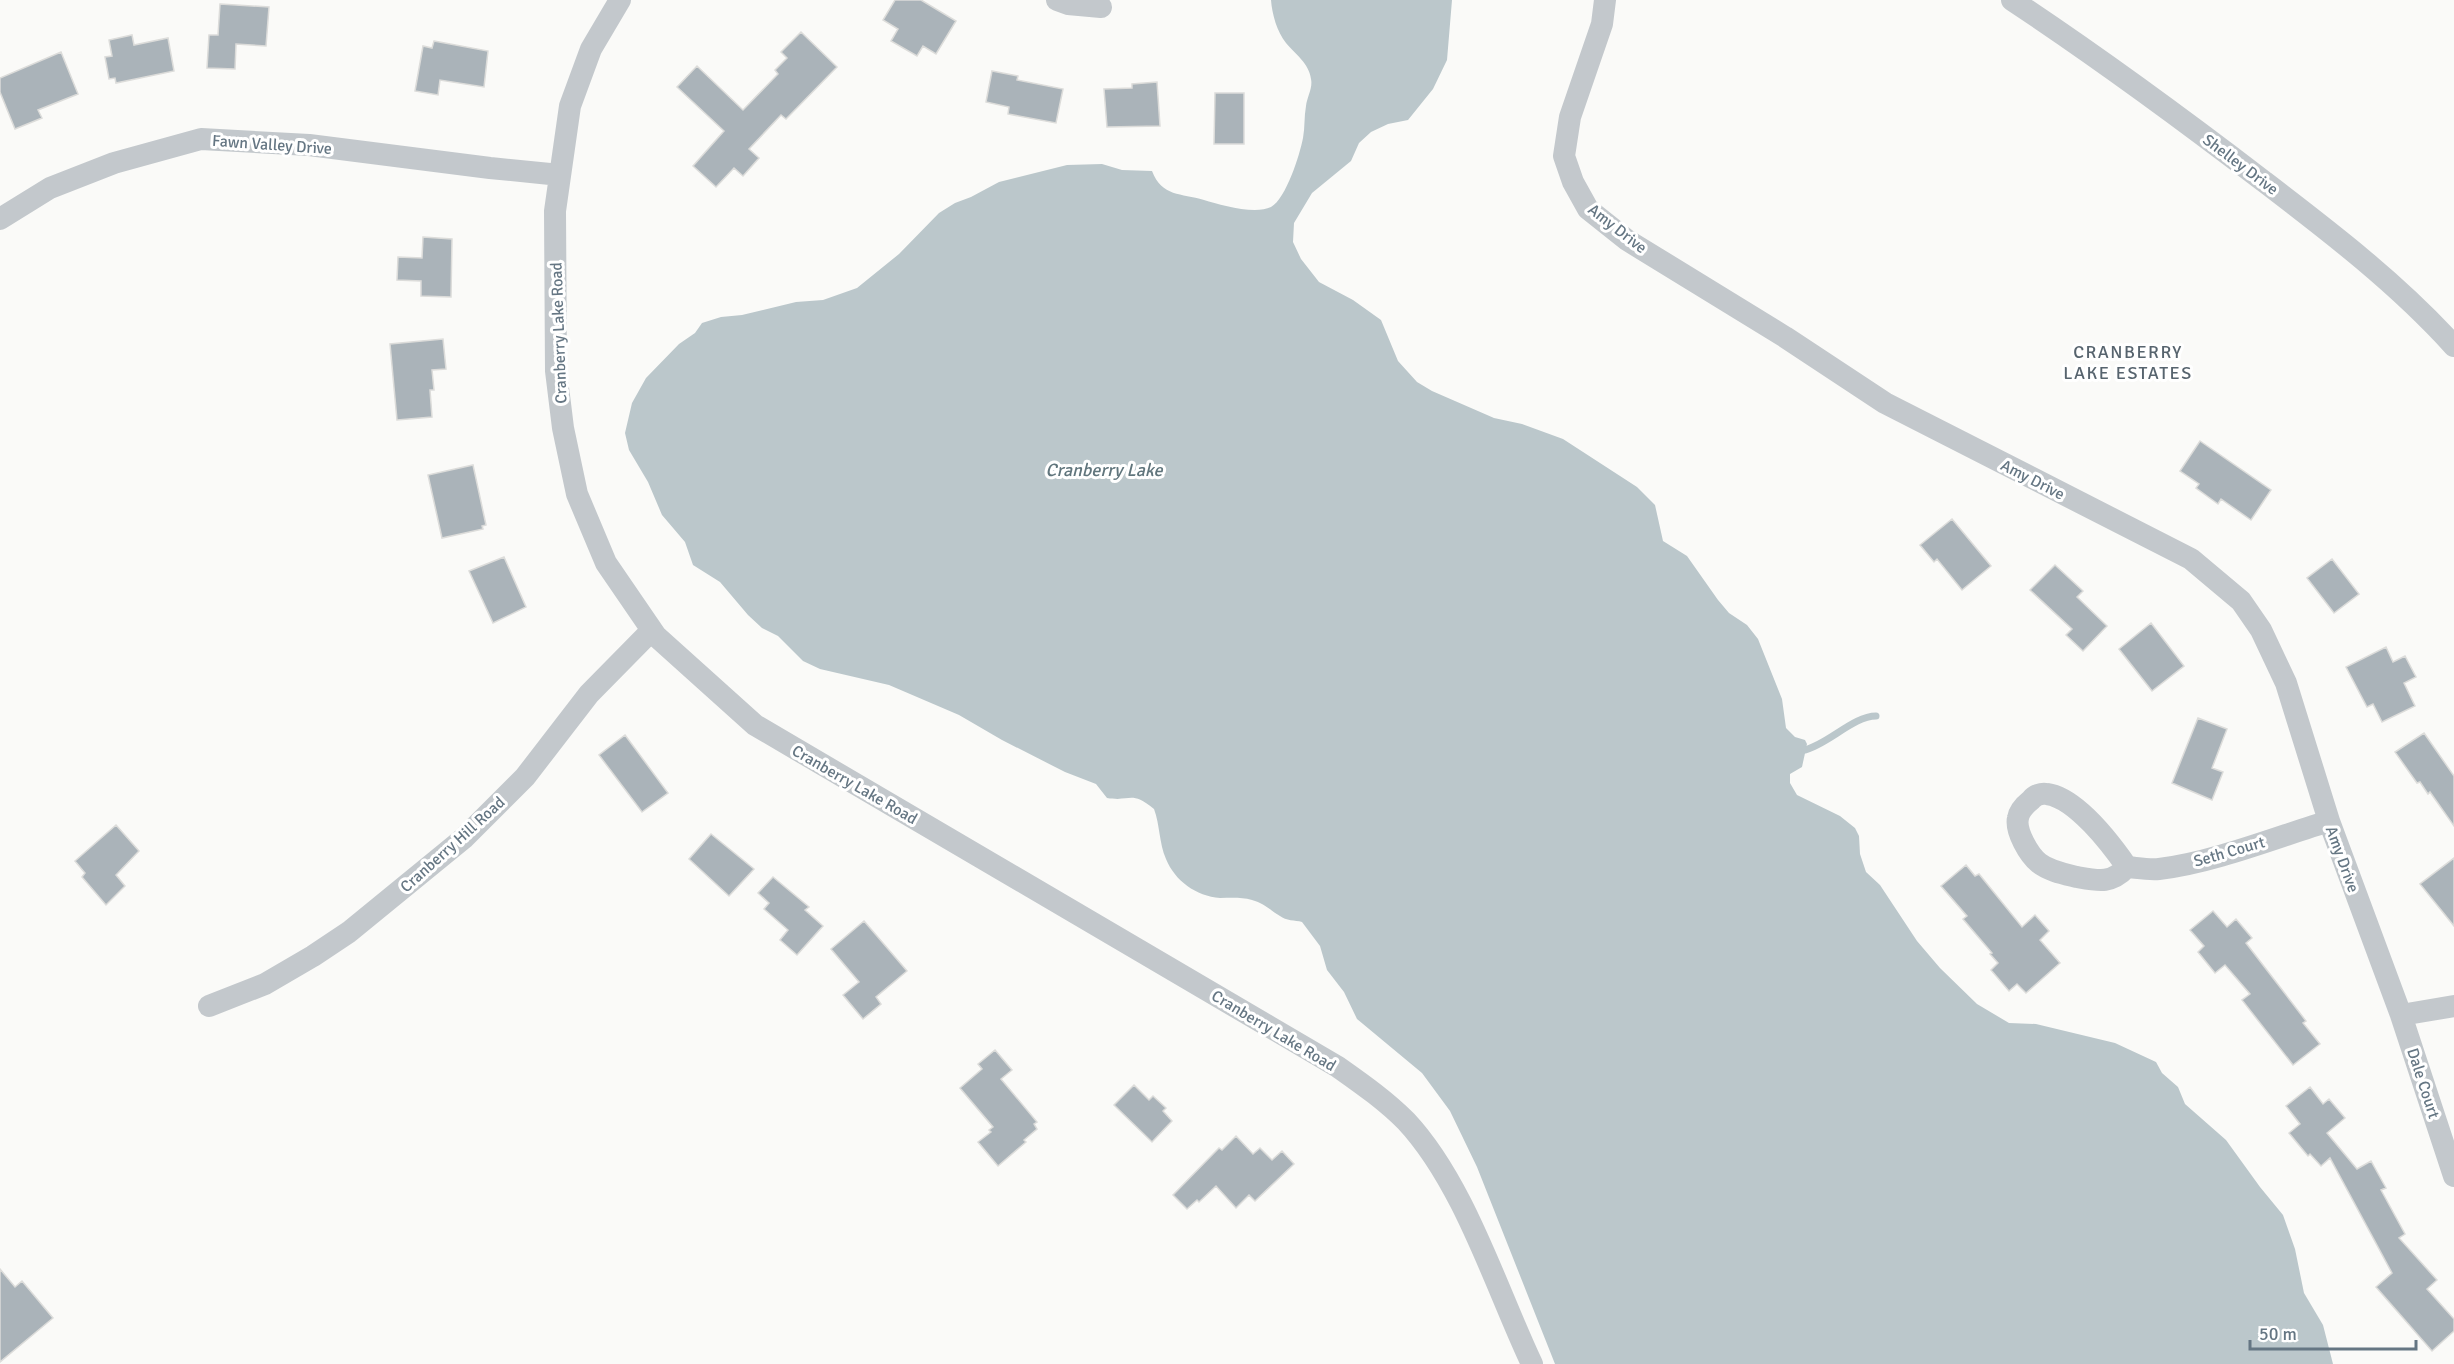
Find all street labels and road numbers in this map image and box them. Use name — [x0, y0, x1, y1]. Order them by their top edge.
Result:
street label: Shelley Drive — [2199, 130, 2282, 200]
street label: Fawn Valley Drive — [211, 131, 332, 159]
street label: Amy Drive — [1584, 200, 1651, 258]
street label: Cranberry Lake Road — [547, 262, 571, 404]
street label: Amy Drive — [1997, 455, 2068, 504]
street label: Cranberry Lake Road — [788, 741, 921, 829]
street label: Cranberry Hill Road — [396, 792, 509, 897]
street label: Amy Drive — [2321, 823, 2363, 895]
street label: Seth Court — [2191, 832, 2268, 872]
street label: Cranberry Lake Road — [1208, 986, 1339, 1076]
street label: Dale Court — [2402, 1046, 2444, 1121]

